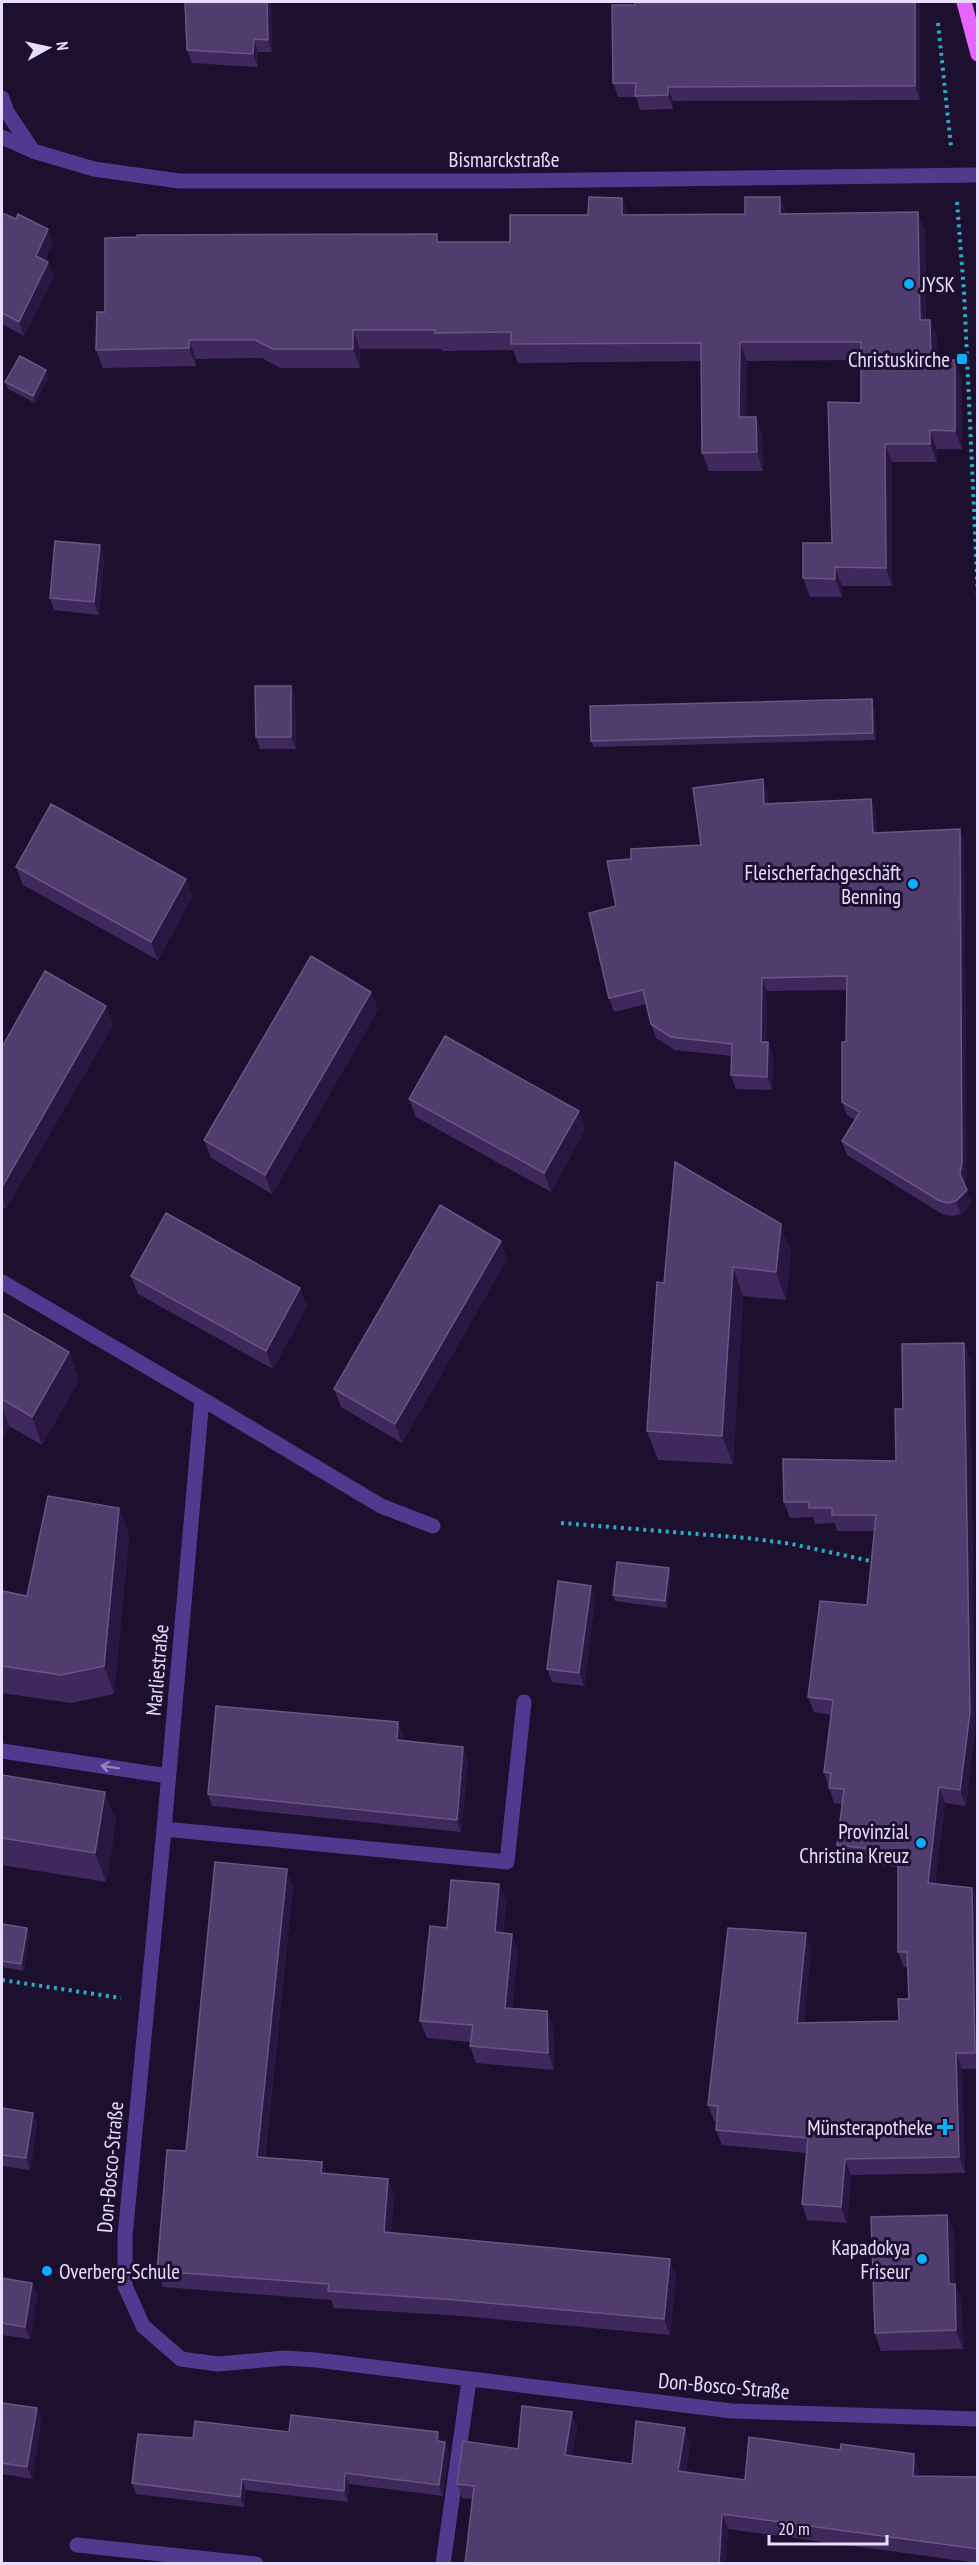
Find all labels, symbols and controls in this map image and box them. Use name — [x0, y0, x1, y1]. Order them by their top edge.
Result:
north arrow — [18, 18, 78, 78]
text: N — [52, 40, 73, 52]
street label: Bismarckstraße — [449, 146, 559, 173]
place label: JYSK — [920, 271, 955, 298]
marker: JYSK — [902, 277, 916, 291]
place label: Christuskirche — [848, 346, 950, 373]
marker: Christuskirche — [955, 352, 969, 366]
place label: Fleischerfachgeschäft Benning — [745, 859, 901, 910]
marker: Fleischerfachgeschäft Benning — [906, 877, 920, 891]
street label: Marliestraße — [140, 1623, 174, 1717]
one-way arrow — [101, 1762, 121, 1773]
place label: Provinzial Christina Kreuz — [799, 1818, 909, 1869]
marker: Provinzial Christina Kreuz — [914, 1836, 928, 1850]
street label: Don-Bosco-Straße — [91, 2100, 129, 2234]
place label: Münsterapotheke — [807, 2114, 933, 2141]
marker: Münsterapotheke — [938, 2120, 952, 2134]
place label: Kapadokya Friseur — [832, 2234, 910, 2285]
marker: Kapadokya Friseur — [915, 2252, 929, 2266]
place label: Overberg-Schule — [59, 2258, 180, 2285]
marker: Overberg-Schule — [40, 2264, 54, 2278]
street label: Don-Bosco-Straße — [657, 2367, 791, 2405]
scale bar — [769, 2508, 888, 2546]
text: 20 m — [778, 2517, 810, 2540]

